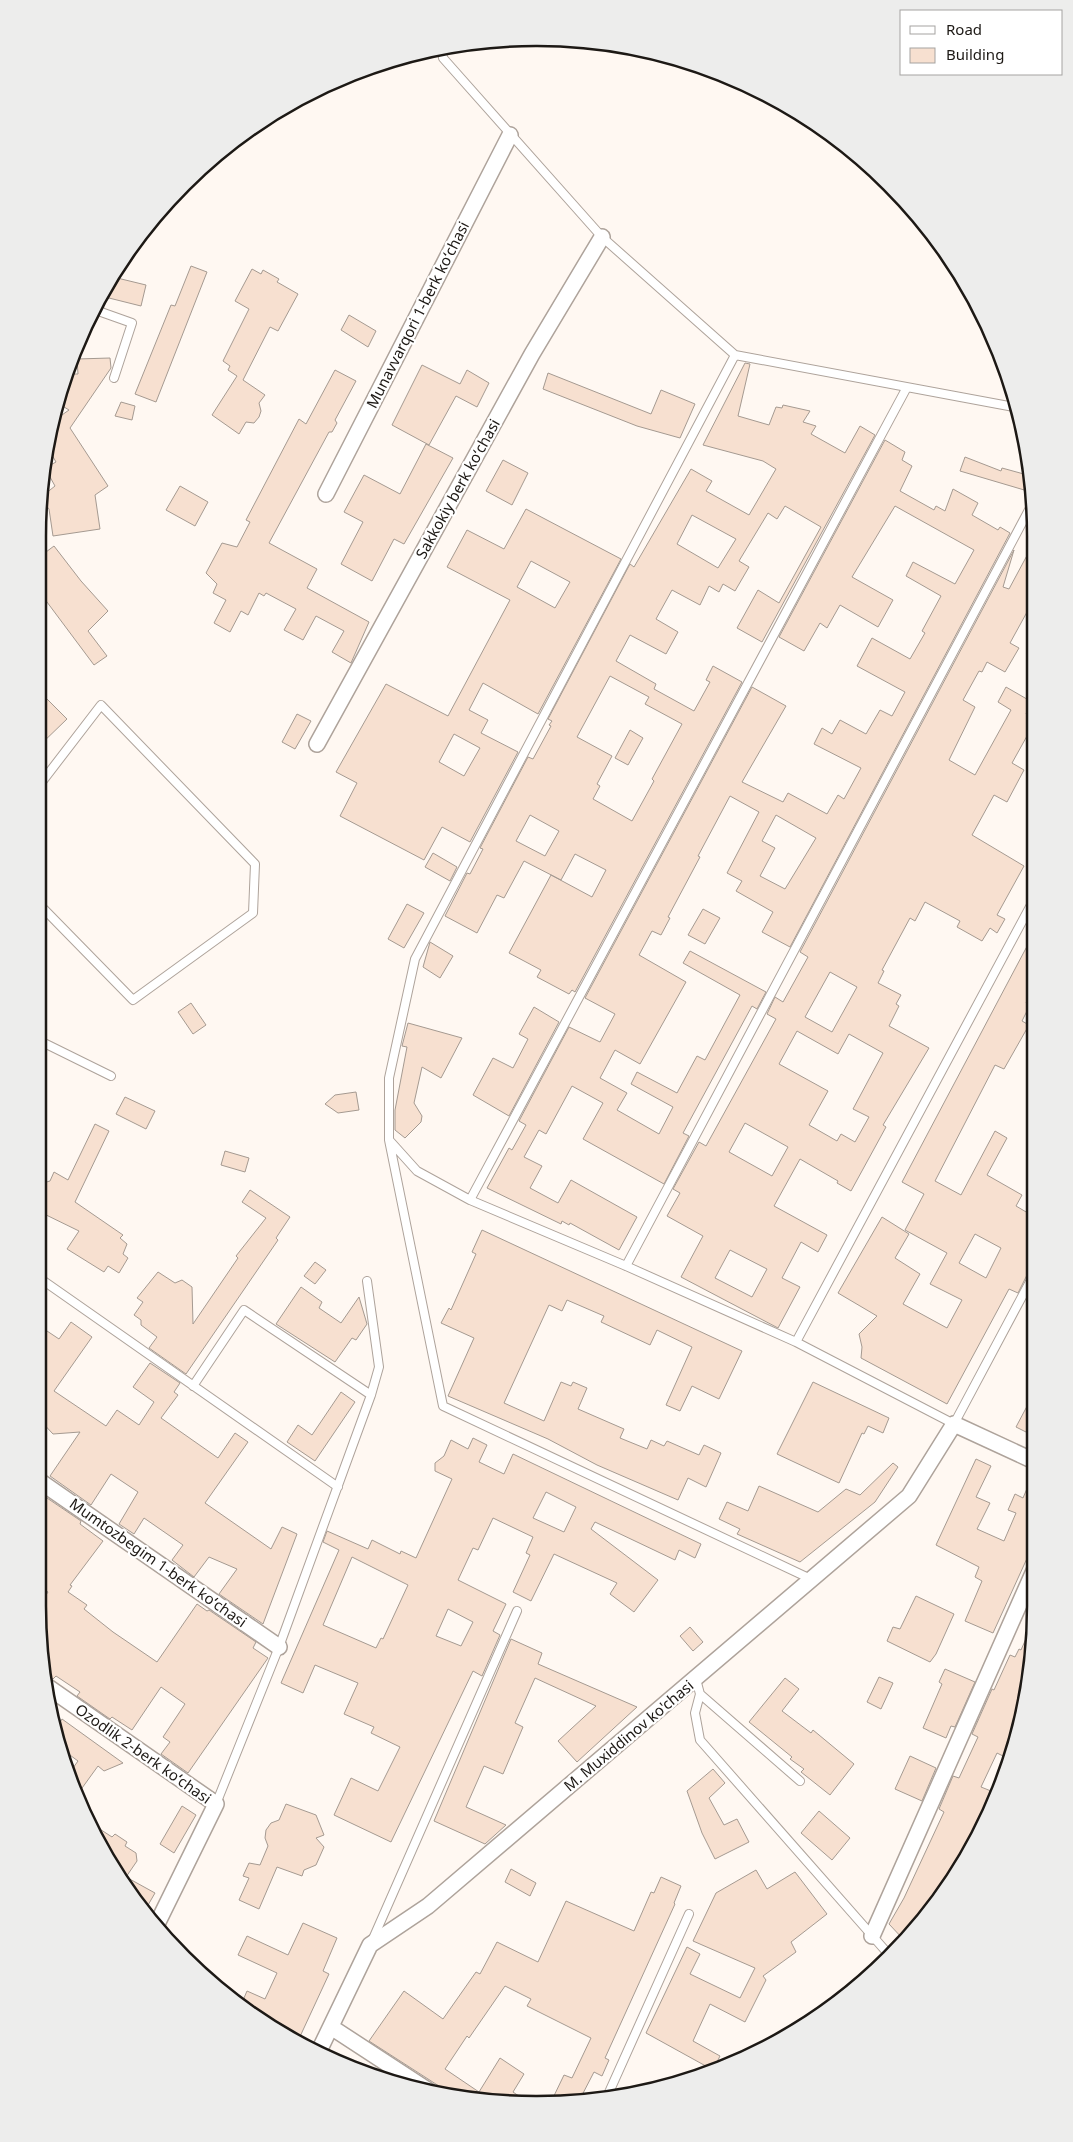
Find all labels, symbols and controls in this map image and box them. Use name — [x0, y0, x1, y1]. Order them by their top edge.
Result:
legend — [900, 10, 1063, 75]
text: Road — [946, 19, 982, 39]
text: Building — [946, 44, 1004, 64]
street label: Munavvarqori 1-berk koʻchasi — [361, 218, 473, 411]
street label: Sakkokiy berk koʻchasi — [410, 415, 504, 562]
street label: Mumtozbegim 1-berk koʻchasi — [66, 1493, 251, 1631]
street label: M. Muxiddinov ko'chasi — [559, 1675, 697, 1795]
street label: Ozodlik 2-berk koʻchasi — [72, 1699, 215, 1808]

